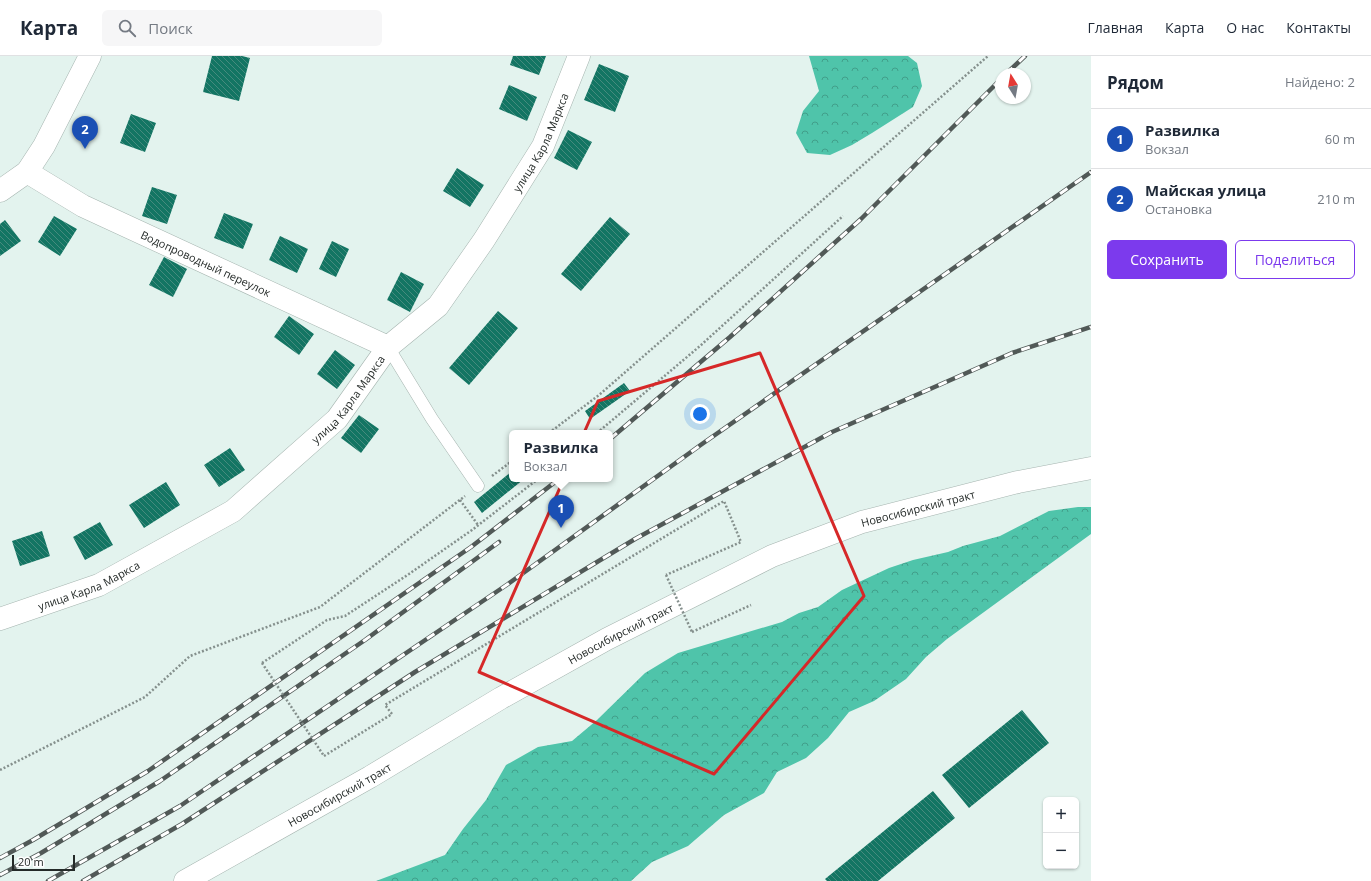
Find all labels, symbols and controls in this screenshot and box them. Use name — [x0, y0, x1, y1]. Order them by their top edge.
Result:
search box — [102, 10, 382, 46]
text: Карта — [20, 15, 78, 41]
icon: search — [116, 17, 138, 39]
text: Поиск — [148, 18, 193, 38]
text: Главная — [1088, 18, 1143, 37]
text: Карта — [1165, 18, 1204, 37]
text: О нас — [1226, 18, 1264, 37]
text: Контакты — [1286, 18, 1351, 37]
north arrow — [995, 68, 1031, 104]
text: Рядом — [1107, 71, 1164, 94]
text: Найдено: 2 — [1285, 73, 1355, 91]
street label: улица Карла Маркса — [509, 90, 571, 195]
pin: 2 — [72, 116, 98, 149]
text: Развилка — [1145, 120, 1220, 140]
text: 1 — [1116, 130, 1124, 148]
text: 60 m — [1325, 130, 1355, 148]
text: Вокзал — [1145, 140, 1189, 158]
text: Майская улица — [1145, 180, 1266, 200]
text: 2 — [1116, 190, 1124, 208]
text: 210 m — [1317, 190, 1355, 208]
text: Остановка — [1145, 200, 1212, 218]
street label: Водопроводный переулок — [139, 226, 274, 299]
button: Сохранить — [1107, 240, 1227, 279]
button: Поделиться — [1235, 240, 1355, 279]
street label: улица Карла Маркса — [308, 352, 388, 446]
your location — [690, 404, 710, 424]
popup — [509, 430, 613, 482]
text: Развилка — [523, 437, 599, 457]
text: Вокзал — [523, 457, 567, 475]
street label: Новосибирский тракт — [859, 486, 976, 529]
pin: 1 — [548, 495, 574, 528]
street label: улица Карла Маркса — [36, 557, 142, 613]
street label: Новосибирский тракт — [565, 600, 676, 667]
street label: Новосибирский тракт — [285, 759, 394, 829]
map controls — [1043, 797, 1079, 869]
button: + — [1043, 797, 1079, 833]
button: − — [1043, 833, 1079, 869]
scale bar — [12, 853, 75, 872]
text: 20 m — [18, 854, 44, 869]

